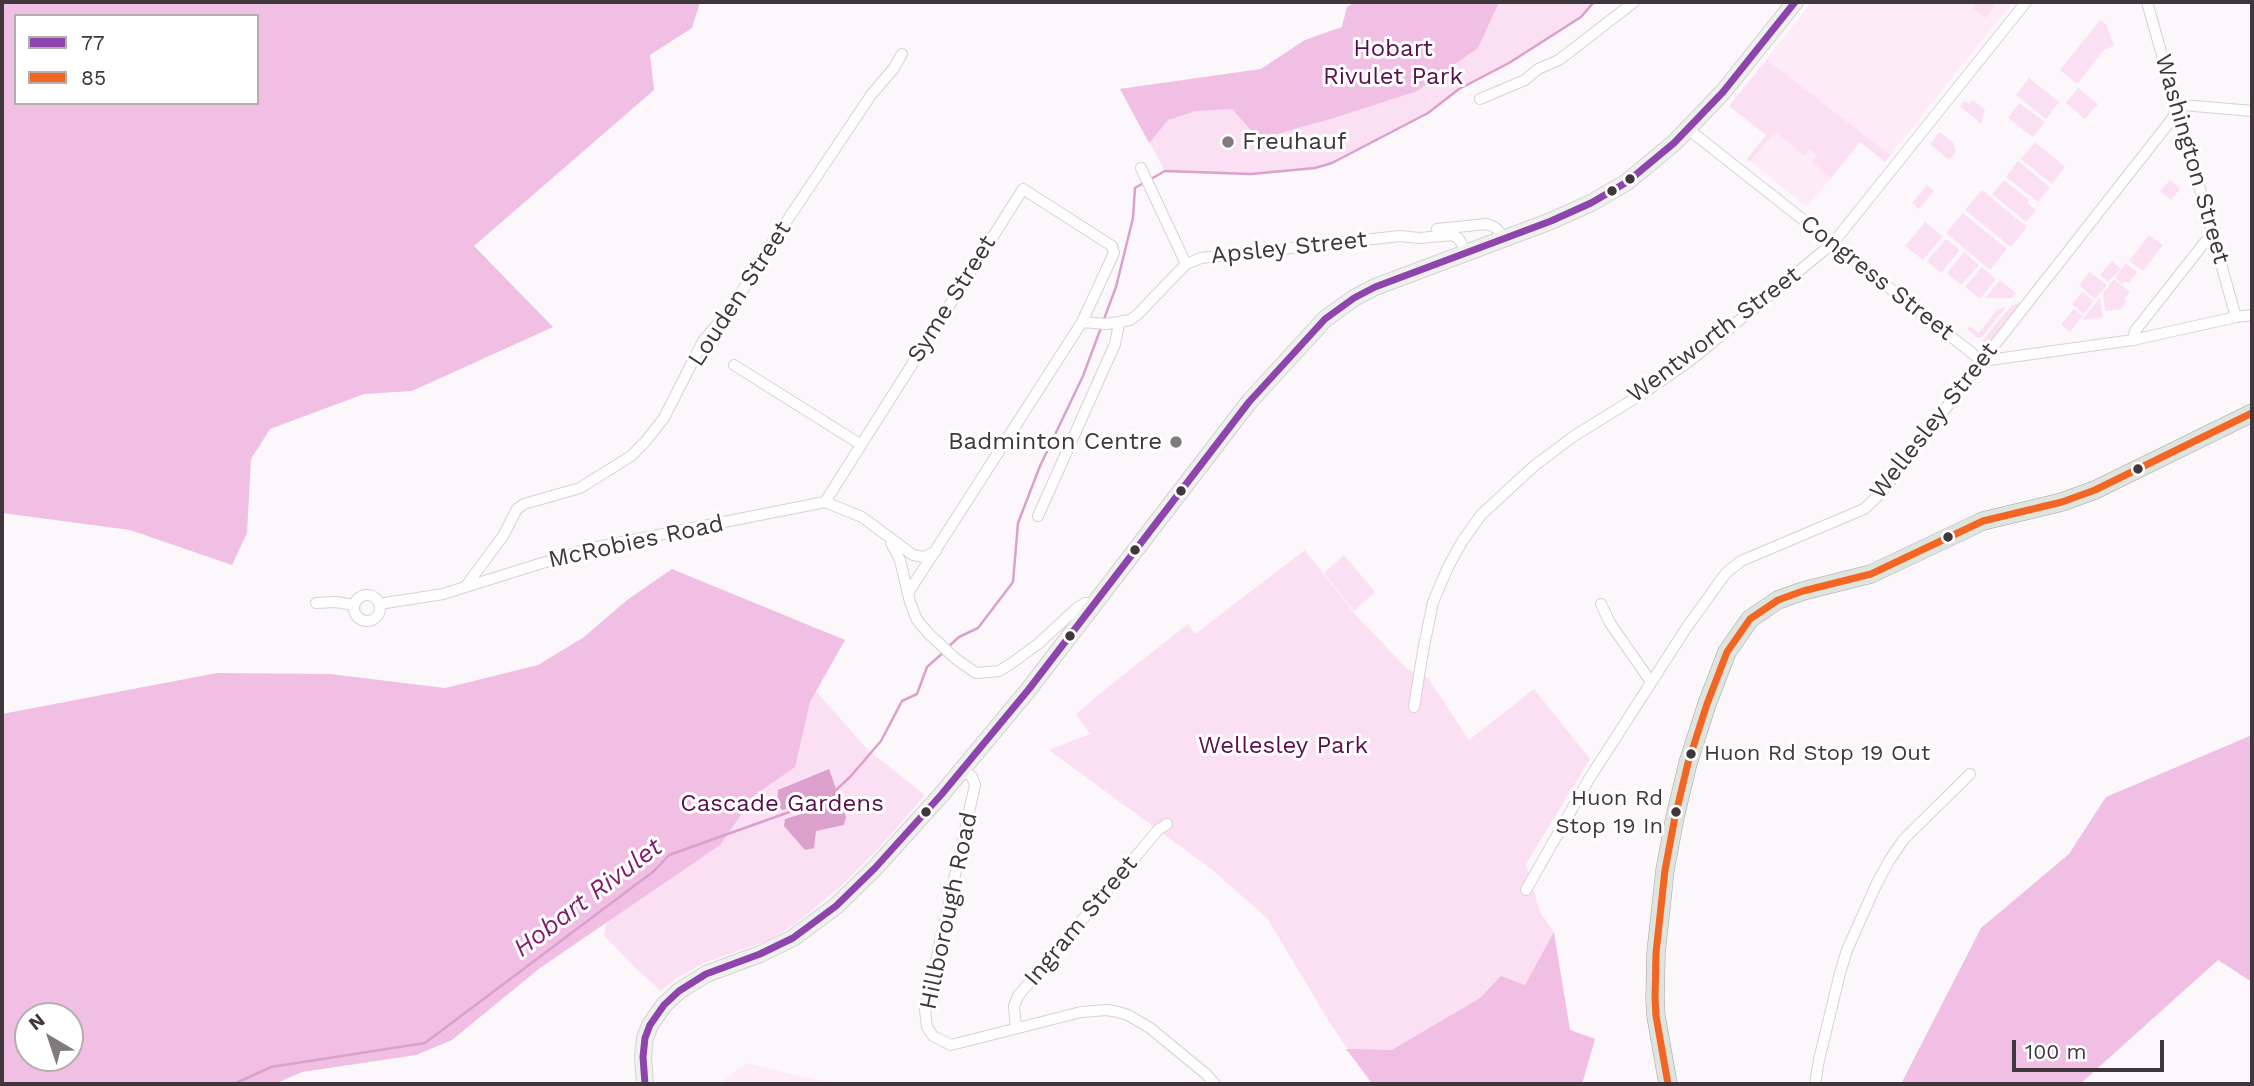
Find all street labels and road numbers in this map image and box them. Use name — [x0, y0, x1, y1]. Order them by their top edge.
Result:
street label: Washington Street — [2148, 51, 2236, 267]
street label: Congress Street — [1794, 209, 1960, 347]
street label: Louden Street — [682, 216, 798, 372]
street label: Apsley Street — [1209, 225, 1369, 271]
street label: Syme Street — [902, 230, 1002, 368]
street label: Wentworth Street — [1622, 261, 1806, 409]
street label: Wellesley Street — [1864, 337, 2004, 505]
street label: McRobies Road — [546, 509, 726, 575]
street label: Hillborough Road — [914, 810, 984, 1012]
street label: Ingram Street — [1018, 850, 1144, 992]

